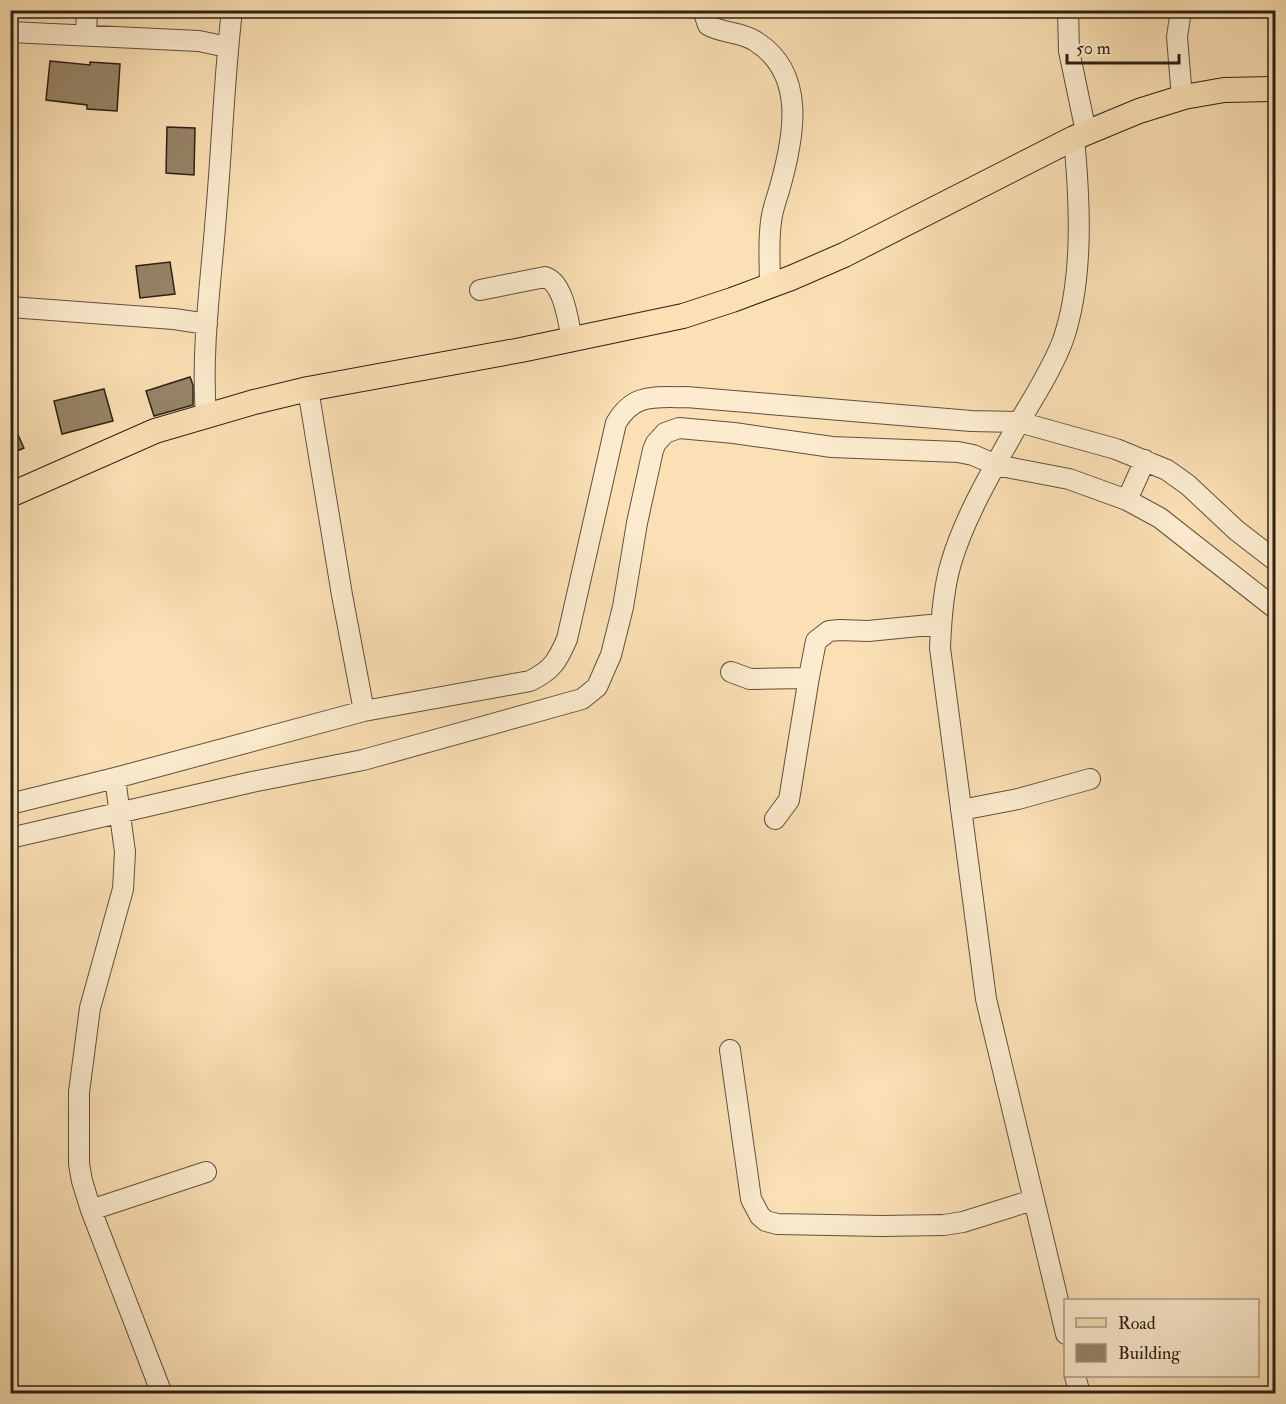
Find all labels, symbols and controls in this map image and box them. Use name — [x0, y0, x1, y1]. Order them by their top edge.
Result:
scale bar — [1067, 27, 1180, 65]
text: 50 m — [1076, 37, 1111, 60]
legend — [1064, 1299, 1259, 1377]
text: Road — [1118, 1312, 1156, 1335]
text: Building — [1118, 1342, 1181, 1365]

